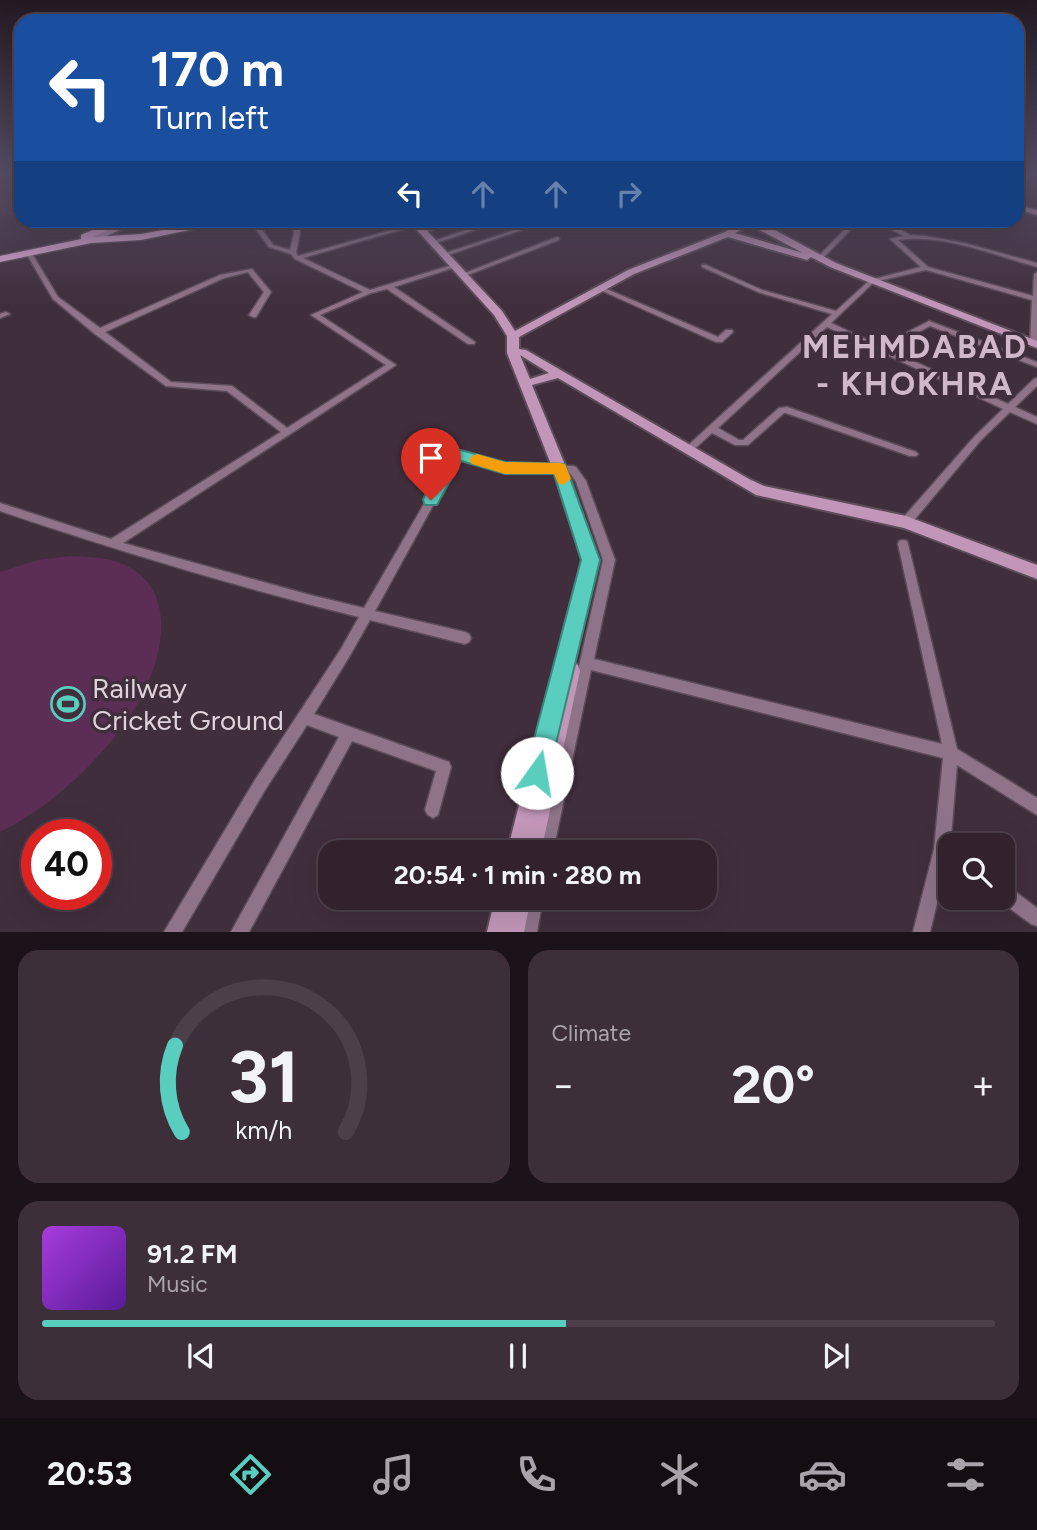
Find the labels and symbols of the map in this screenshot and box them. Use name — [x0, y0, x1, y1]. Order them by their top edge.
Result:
district label: MEHMDABAD - KHOKHRA — [802, 328, 1028, 403]
pin — [401, 428, 461, 500]
place label: Railway Cricket Ground — [92, 671, 284, 737]
sports icon: Railway Cricket Ground — [49, 685, 87, 723]
position arrow — [500, 736, 574, 810]
speed limit sign: 40 — [21, 819, 112, 910]

